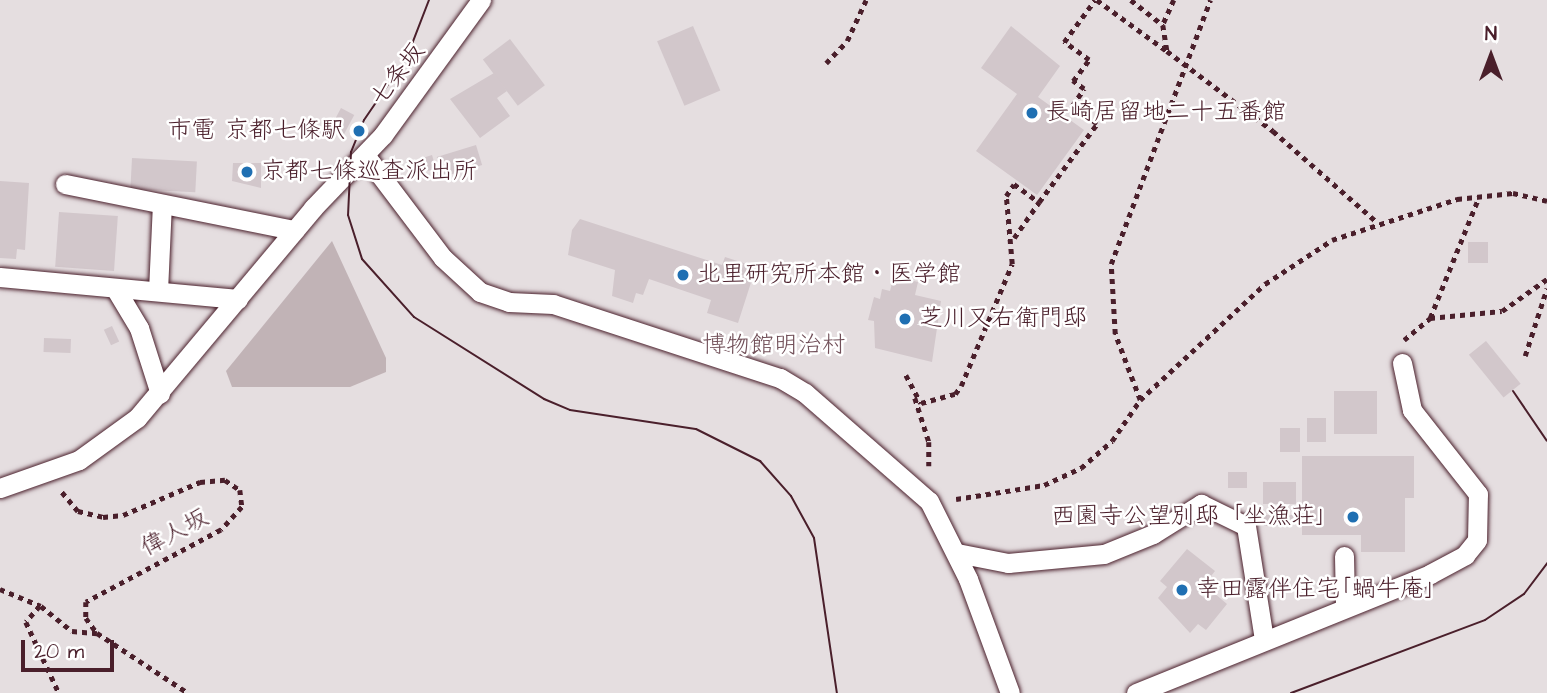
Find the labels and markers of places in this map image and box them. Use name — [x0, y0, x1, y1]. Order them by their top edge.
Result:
place label: 長崎居留地二十五番館 — [1046, 99, 1286, 127]
marker: 長崎居留地二十五番館 — [1024, 105, 1040, 121]
place label: 市電 京都七條駅 — [167, 117, 345, 145]
marker: 市電 京都七條駅 — [351, 123, 367, 139]
place label: 京都七條巡査派出所 — [261, 158, 477, 186]
marker: 京都七條巡査派出所 — [239, 164, 255, 180]
place label: 北里研究所本館・医学館 — [697, 261, 961, 289]
marker: 北里研究所本館・医学館 — [675, 267, 691, 283]
place label: 芝川又右衛門邸 — [919, 305, 1087, 333]
marker: 芝川又右衛門邸 — [897, 311, 913, 327]
place label: 西園寺公望別邸「坐漁荘」 — [1051, 503, 1339, 531]
marker: 西園寺公望別邸「坐漁荘」 — [1345, 509, 1361, 525]
place label: 幸田露伴住宅｢蝸牛庵｣ — [1196, 576, 1436, 604]
marker: 幸田露伴住宅｢蝸牛庵｣ — [1174, 582, 1190, 598]

